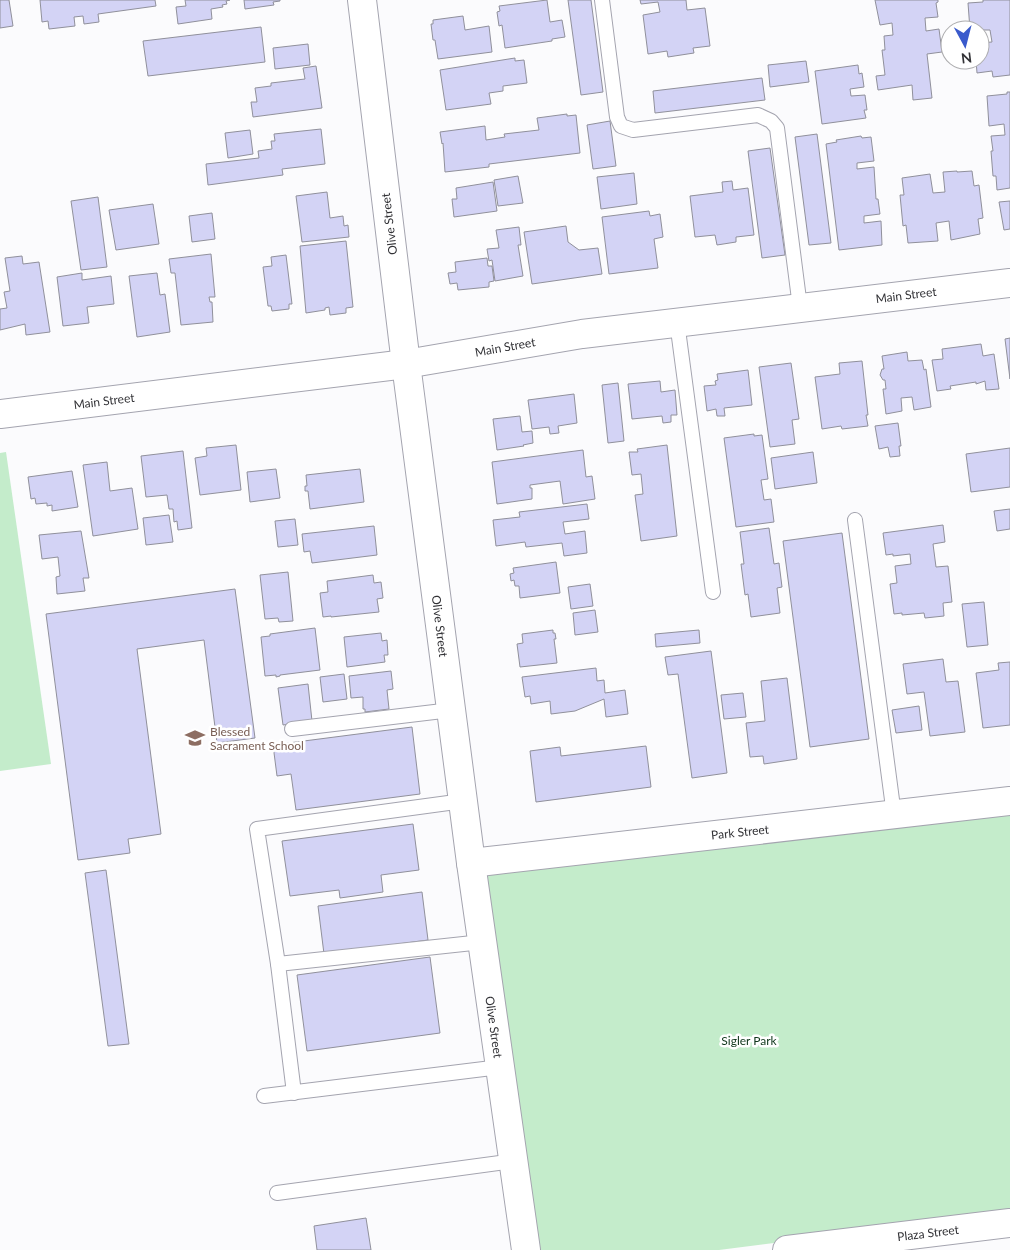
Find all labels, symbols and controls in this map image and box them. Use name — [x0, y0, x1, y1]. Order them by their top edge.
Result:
north arrow — [940, 20, 990, 70]
text: N — [960, 49, 973, 67]
street label: Olive Street — [378, 192, 400, 256]
street label: Main Street — [875, 284, 938, 306]
street label: Main Street — [474, 334, 537, 360]
street label: Main Street — [73, 390, 136, 412]
street label: Olive Street — [429, 594, 451, 658]
place label: Blessed Sacrament School — [210, 724, 304, 753]
school or university icon: Blessed Sacrament School — [184, 727, 206, 749]
street label: Park Street — [710, 821, 770, 842]
street label: Olive Street — [482, 995, 506, 1060]
park label: Sigler Park — [721, 1033, 778, 1048]
street label: Plaza Street — [896, 1222, 960, 1244]

